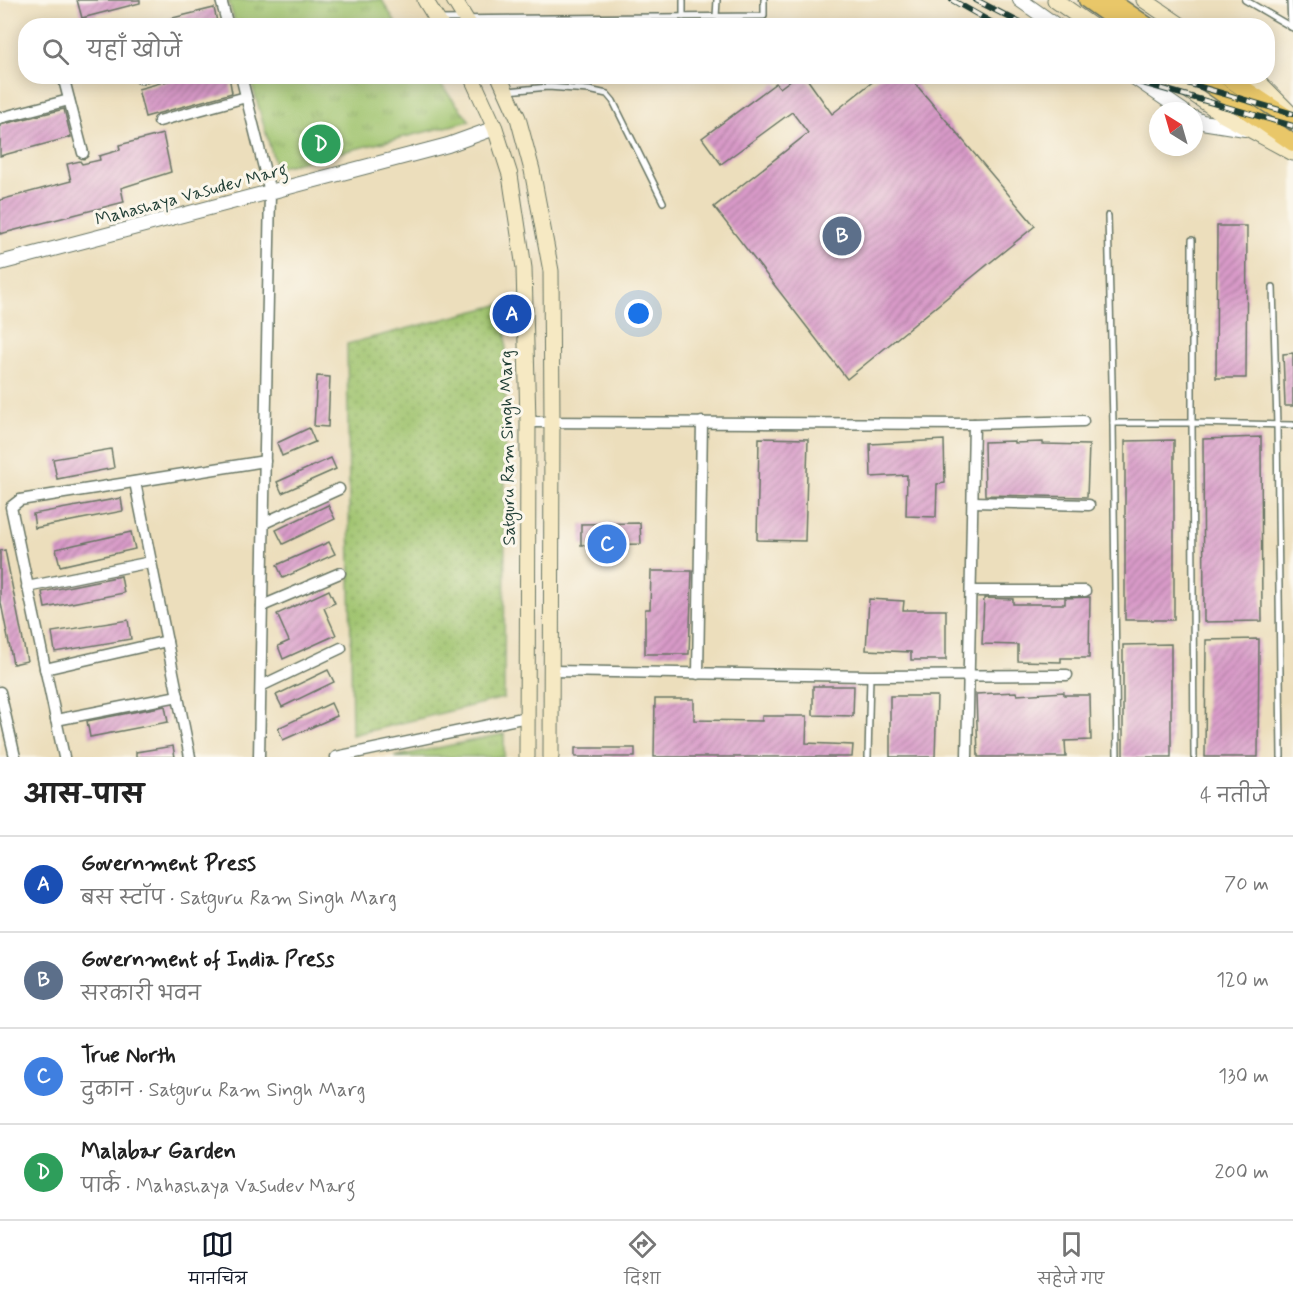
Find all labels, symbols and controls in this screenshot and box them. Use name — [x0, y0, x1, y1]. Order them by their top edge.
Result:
search box — [18, 18, 1275, 84]
icon: search — [39, 35, 72, 68]
text: यहाँ खोजें — [87, 37, 182, 65]
north arrow — [1149, 102, 1203, 156]
pin: D — [302, 122, 340, 166]
street label: Mahashaya Vasudev Marg — [93, 158, 290, 234]
pin: B — [822, 214, 862, 258]
pin: A — [492, 292, 532, 336]
your location — [624, 299, 653, 328]
street label: Satguru Ram Singh Marg — [494, 350, 523, 546]
pin: C — [588, 522, 626, 566]
text: आस-पास — [24, 779, 144, 813]
text: 4 नतीजे — [1200, 783, 1269, 810]
text: Government Press — [81, 850, 256, 878]
text: A — [37, 871, 50, 898]
text: 70 m — [1224, 871, 1269, 898]
text: बस स्टॉप · Satguru Ram Singh Marg — [81, 885, 397, 912]
text: Government of India Press — [81, 946, 335, 974]
text: B — [37, 967, 50, 994]
text: 120 m — [1216, 967, 1269, 994]
text: सरकारी भवन — [81, 981, 201, 1008]
text: True North — [81, 1042, 176, 1070]
text: C — [36, 1063, 51, 1090]
text: 130 m — [1218, 1063, 1269, 1090]
text: दुकान · Satguru Ram Singh Marg — [81, 1077, 365, 1104]
text: Malabar Garden — [81, 1138, 236, 1166]
text: D — [37, 1159, 50, 1186]
text: 200 m — [1214, 1159, 1269, 1186]
text: पार्क · Mahashaya Vasudev Marg — [81, 1173, 356, 1200]
tab: मानचित्र — [189, 1228, 247, 1296]
tab: दिशा — [624, 1228, 661, 1296]
tab: सहेजे गए — [1038, 1228, 1104, 1296]

